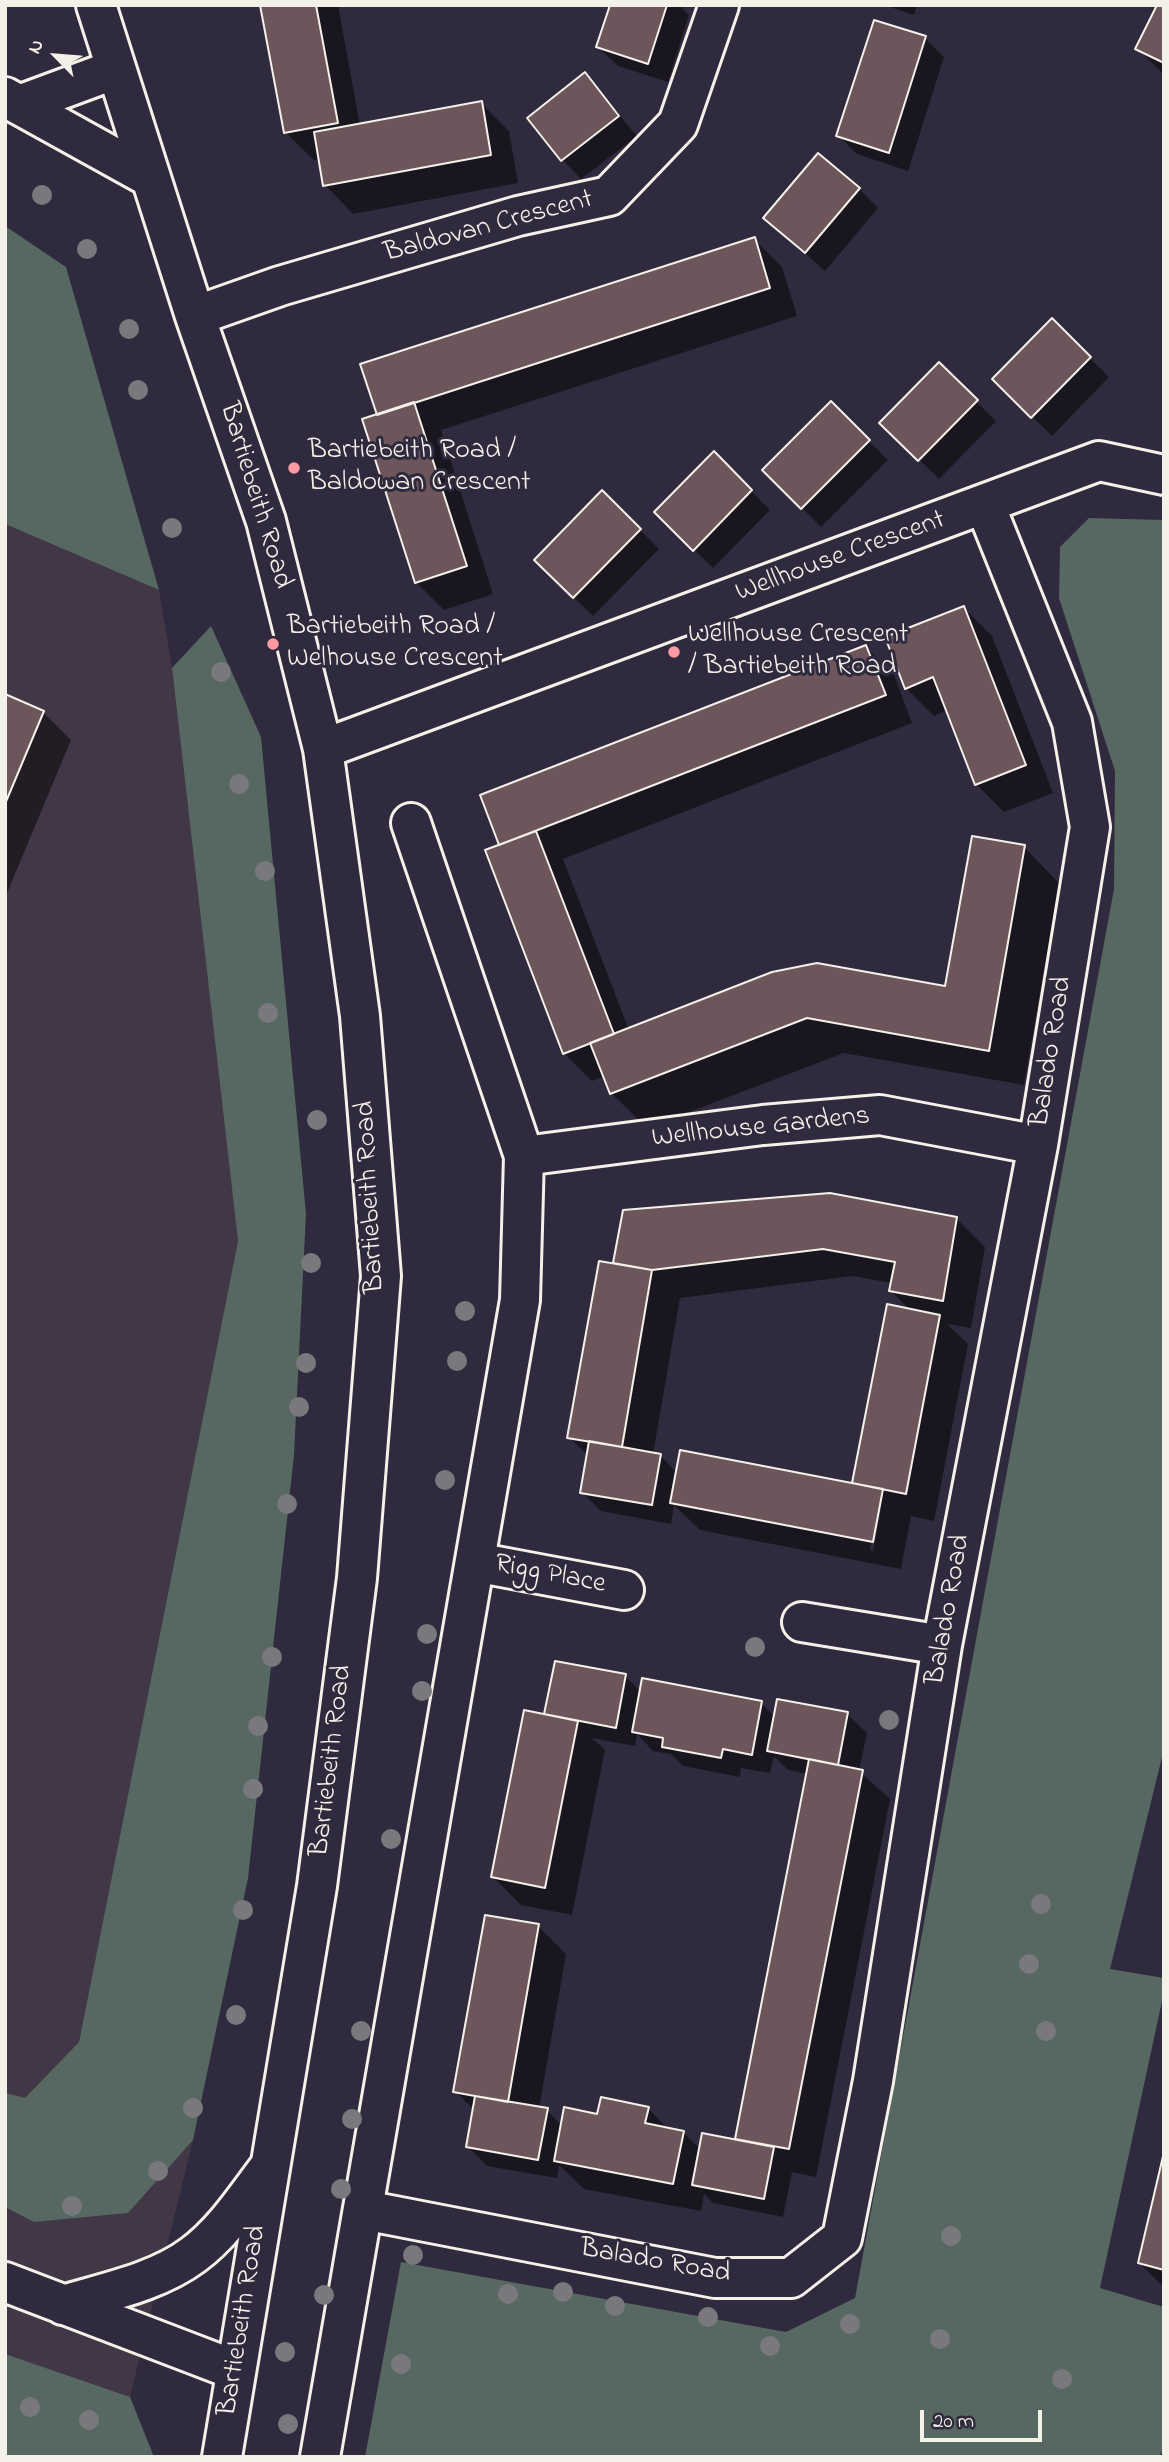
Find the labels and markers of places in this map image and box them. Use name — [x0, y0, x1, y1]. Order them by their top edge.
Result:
place label: Bartiebeith Road / Baldowan Crescent — [308, 435, 530, 501]
marker: Bartiebeith Road / Baldowan Crescent — [286, 460, 302, 476]
place label: Bartiebeith Road / Welhouse Crescent — [287, 611, 503, 677]
place label: Wellhouse Crescent / Bartiebeith Road — [688, 619, 908, 685]
marker: Bartiebeith Road / Welhouse Crescent — [265, 636, 281, 652]
marker: Wellhouse Crescent / Bartiebeith Road — [666, 644, 682, 660]

